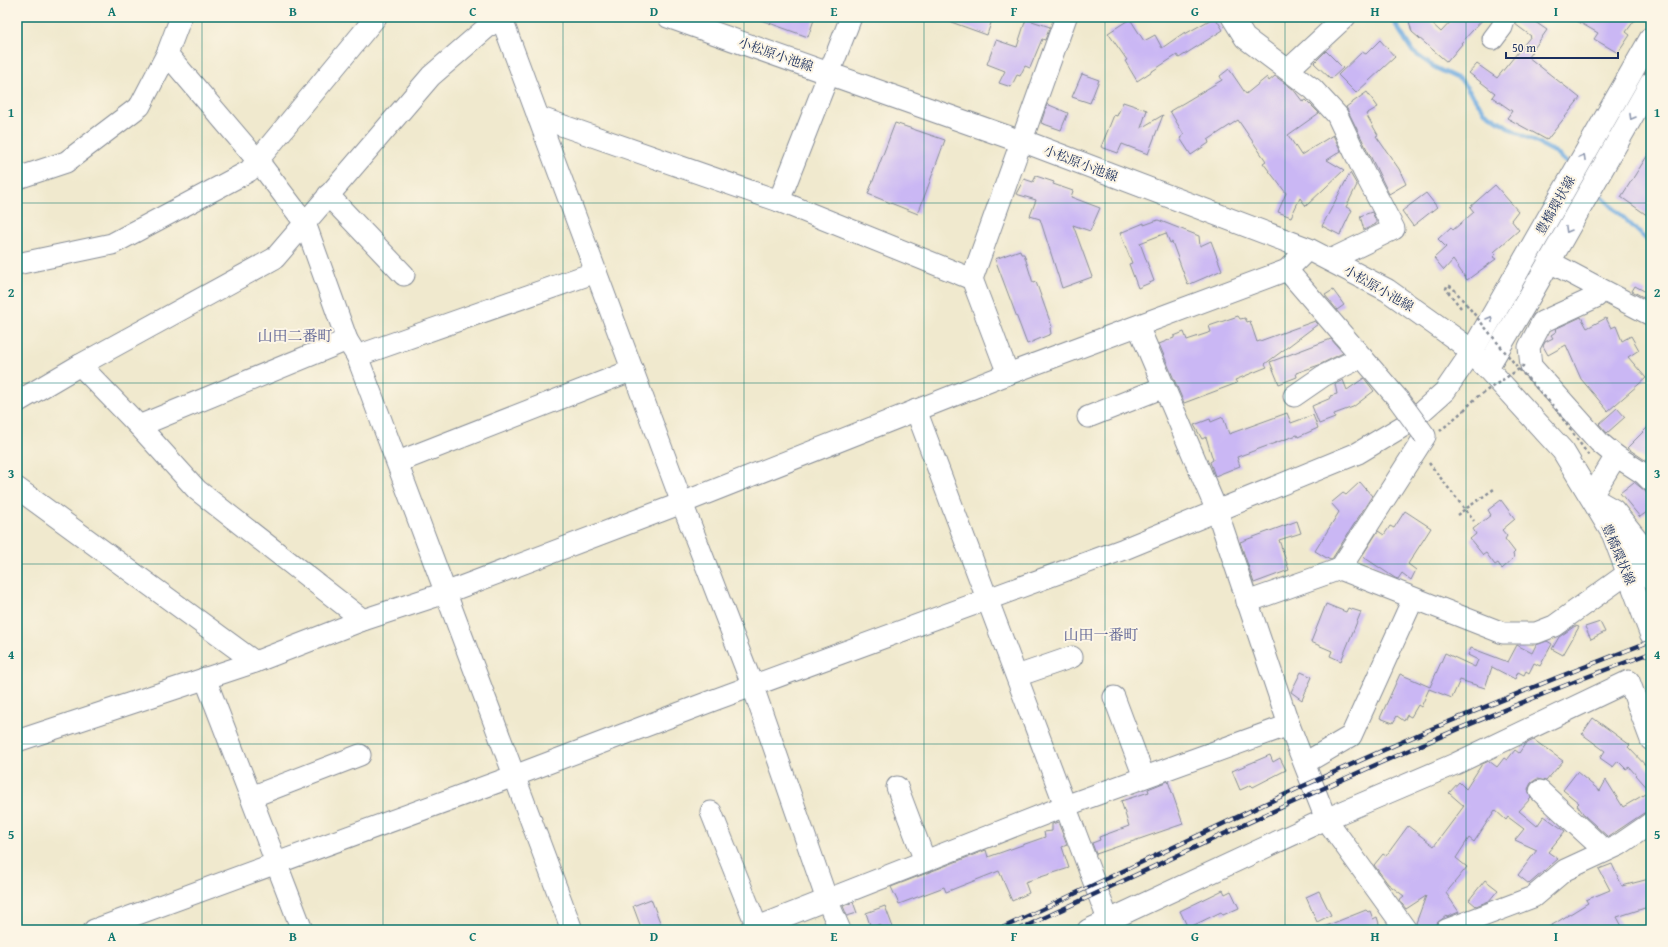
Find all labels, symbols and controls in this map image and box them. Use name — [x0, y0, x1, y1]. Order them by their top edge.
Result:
text: A — [108, 2, 117, 21]
text: B — [289, 2, 297, 21]
text: C — [469, 2, 477, 21]
text: D — [650, 2, 658, 21]
text: E — [831, 2, 838, 21]
text: F — [1011, 2, 1018, 21]
text: G — [1191, 2, 1199, 21]
text: H — [1370, 2, 1380, 21]
text: I — [1554, 2, 1558, 21]
street label: 小松原小池線 — [736, 33, 816, 76]
scale bar — [1506, 34, 1618, 60]
text: 50 m — [1512, 39, 1536, 56]
text: 1 — [8, 103, 14, 122]
text: 1 — [1654, 103, 1660, 122]
one-way arrow — [1629, 113, 1636, 120]
street label: 小松原小池線 — [1041, 141, 1121, 186]
one-way arrow — [1578, 154, 1585, 161]
street label: 豊橋環状線 — [1531, 172, 1580, 238]
one-way arrow — [1565, 226, 1572, 233]
street label: 小松原小池線 — [1340, 261, 1417, 316]
text: 2 — [8, 283, 15, 302]
text: 2 — [1654, 283, 1661, 302]
one-way arrow — [1486, 315, 1493, 323]
district label: 山田二番町 — [257, 325, 333, 346]
text: 3 — [8, 464, 14, 483]
text: 3 — [1654, 464, 1660, 483]
street label: 豊橋環状線 — [1597, 521, 1640, 588]
district label: 山田一番町 — [1063, 624, 1139, 645]
text: 4 — [8, 645, 15, 664]
text: 4 — [1654, 645, 1661, 664]
text: 5 — [8, 825, 15, 844]
text: 5 — [1654, 825, 1661, 844]
text: A — [108, 927, 117, 946]
text: B — [289, 927, 297, 946]
text: C — [469, 927, 477, 946]
text: D — [650, 927, 658, 946]
text: E — [831, 927, 838, 946]
text: F — [1011, 927, 1018, 946]
text: G — [1191, 927, 1199, 946]
text: H — [1370, 927, 1380, 946]
text: I — [1554, 927, 1558, 946]

